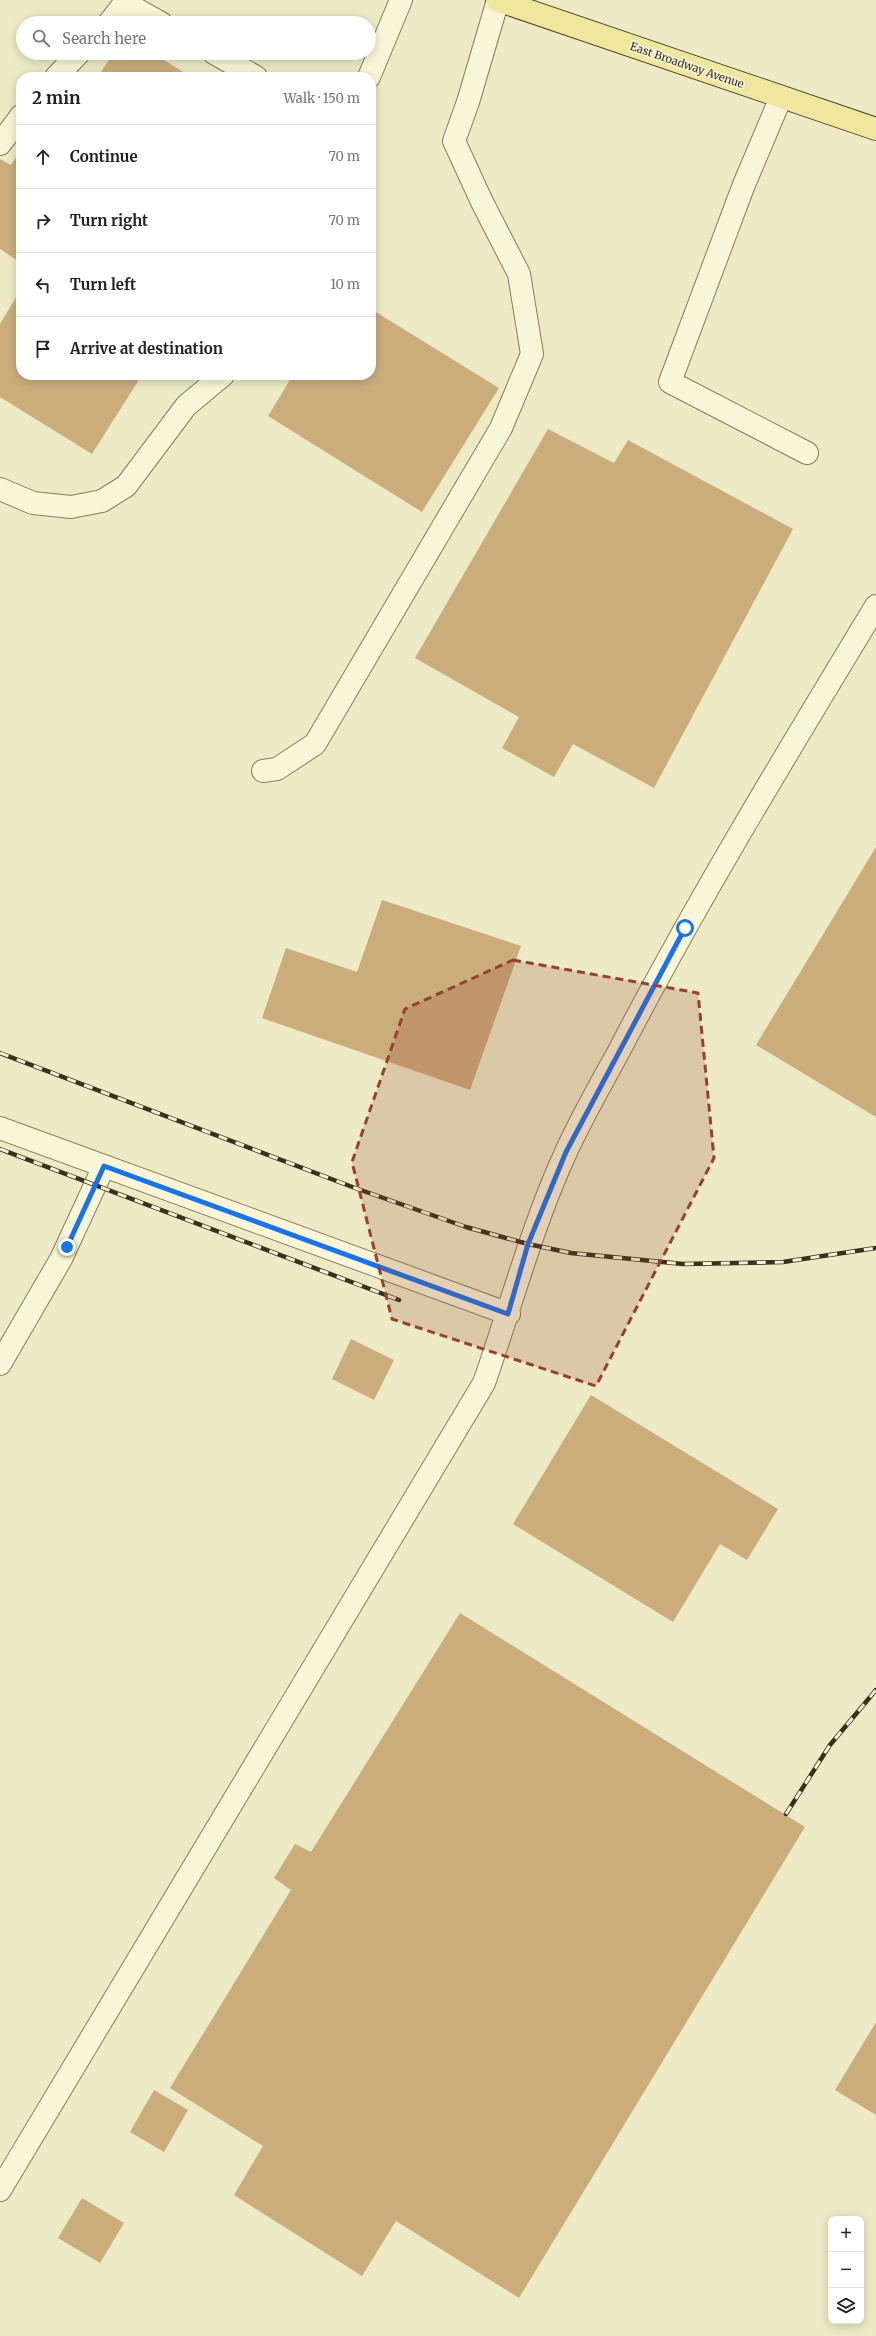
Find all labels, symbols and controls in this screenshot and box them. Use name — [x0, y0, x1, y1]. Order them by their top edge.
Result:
search box — [16, 16, 376, 60]
icon: search — [30, 27, 52, 49]
text: Search here — [62, 29, 146, 48]
street label: East Broadway Avenue — [628, 39, 746, 91]
text: 2 min — [32, 87, 80, 109]
text: Walk · 150 m — [283, 90, 360, 107]
icon: ahead — [32, 146, 54, 168]
text: Continue — [70, 147, 138, 166]
text: 70 m — [329, 148, 360, 165]
icon: right — [32, 210, 54, 232]
text: Turn right — [70, 211, 148, 230]
text: 70 m — [329, 212, 360, 229]
icon: left — [32, 274, 54, 296]
text: Turn left — [70, 275, 136, 294]
text: 10 m — [330, 276, 360, 293]
icon: arrive — [32, 338, 54, 360]
text: Arrive at destination — [70, 339, 223, 358]
route start — [676, 919, 694, 937]
route end — [58, 1238, 76, 1256]
map controls — [828, 2216, 864, 2324]
button: + — [828, 2216, 864, 2252]
button: − — [828, 2252, 864, 2288]
button: layers — [828, 2288, 864, 2324]

